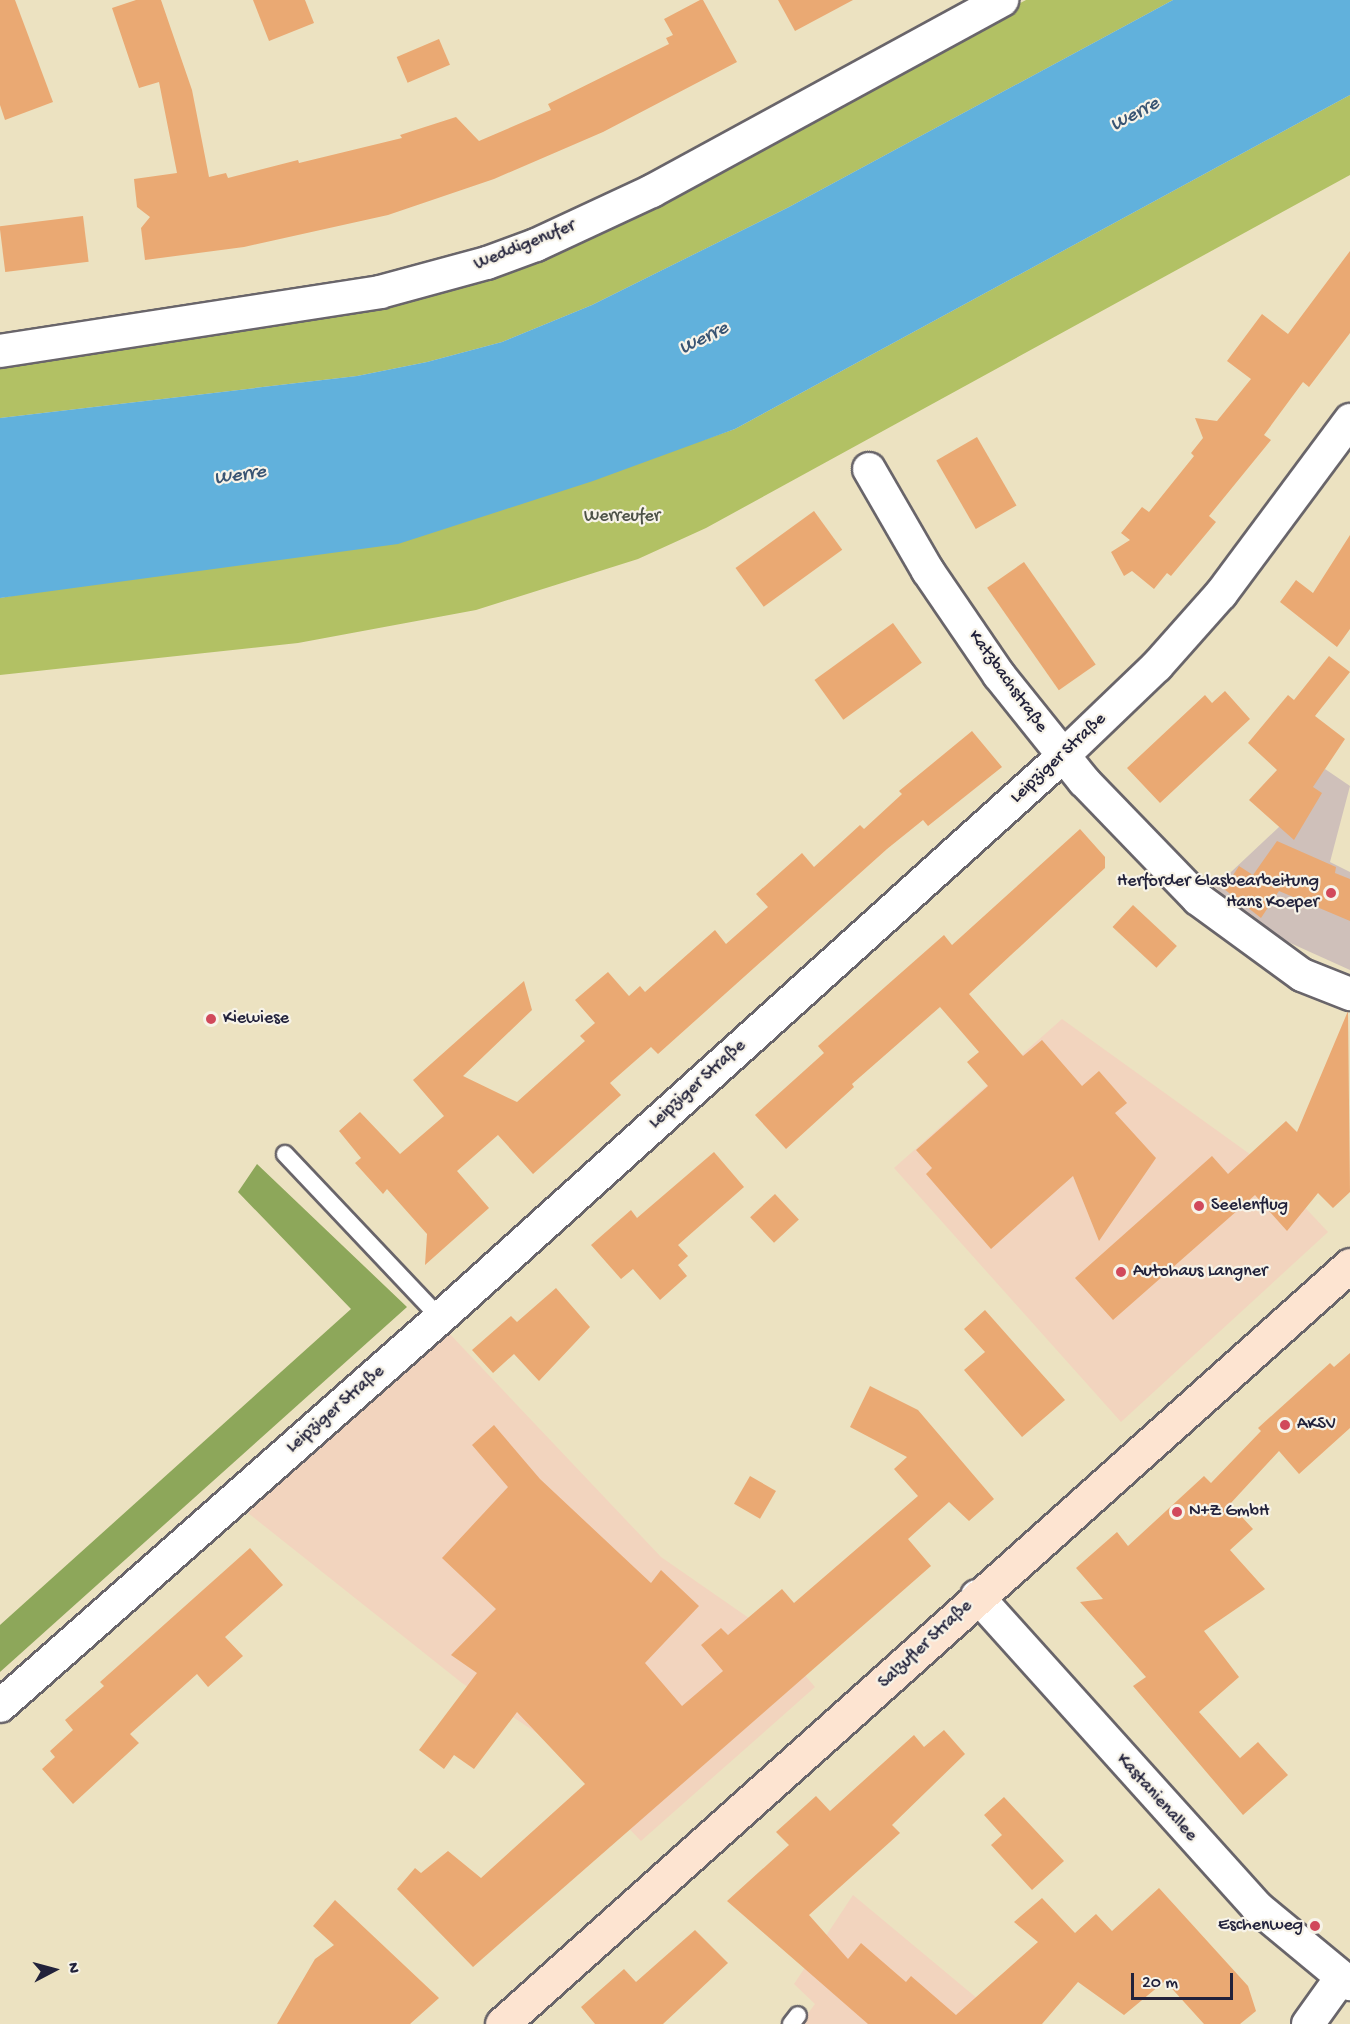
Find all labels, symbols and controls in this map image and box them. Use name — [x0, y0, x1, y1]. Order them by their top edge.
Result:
water label: Werre — [1106, 92, 1164, 138]
street label: Weddigenufer — [471, 216, 579, 276]
water label: Werre — [675, 317, 733, 361]
water label: Werre — [213, 461, 267, 491]
park label: Werreufer — [584, 506, 660, 528]
street label: Katzbachstraße — [963, 627, 1051, 737]
street label: Leipziger Straße — [1007, 709, 1111, 809]
place label: Herforder Glasbearbeitung Hans Koeper — [1117, 872, 1319, 914]
marker: Herforder Glasbearbeitung Hans Koeper — [1324, 886, 1338, 900]
place label: Kiewiese — [223, 1008, 289, 1030]
marker: Kiewiese — [204, 1012, 218, 1026]
street label: Leipziger Straße — [645, 1036, 751, 1134]
place label: Seelenflug — [1211, 1195, 1288, 1217]
marker: Seelenflug — [1192, 1199, 1206, 1213]
place label: Autohaus Langner — [1133, 1261, 1267, 1283]
marker: Autohaus Langner — [1114, 1265, 1128, 1279]
street label: Leipziger Straße — [283, 1362, 389, 1458]
place label: AKSV — [1297, 1414, 1336, 1436]
marker: AKSV — [1278, 1418, 1292, 1432]
place label: N+Z GmbH — [1189, 1501, 1269, 1523]
marker: N+Z GmbH — [1170, 1505, 1184, 1519]
street label: Salzufler Straße — [875, 1596, 977, 1694]
street label: Kastanienallee — [1111, 1750, 1201, 1846]
place label: Eschenweg — [1218, 1915, 1303, 1937]
marker: Eschenweg — [1308, 1919, 1322, 1933]
north arrow — [24, 1940, 84, 2000]
scale bar — [1134, 1961, 1236, 1999]
text: N — [62, 1962, 82, 1974]
text: 20 m — [1142, 1973, 1178, 1994]

